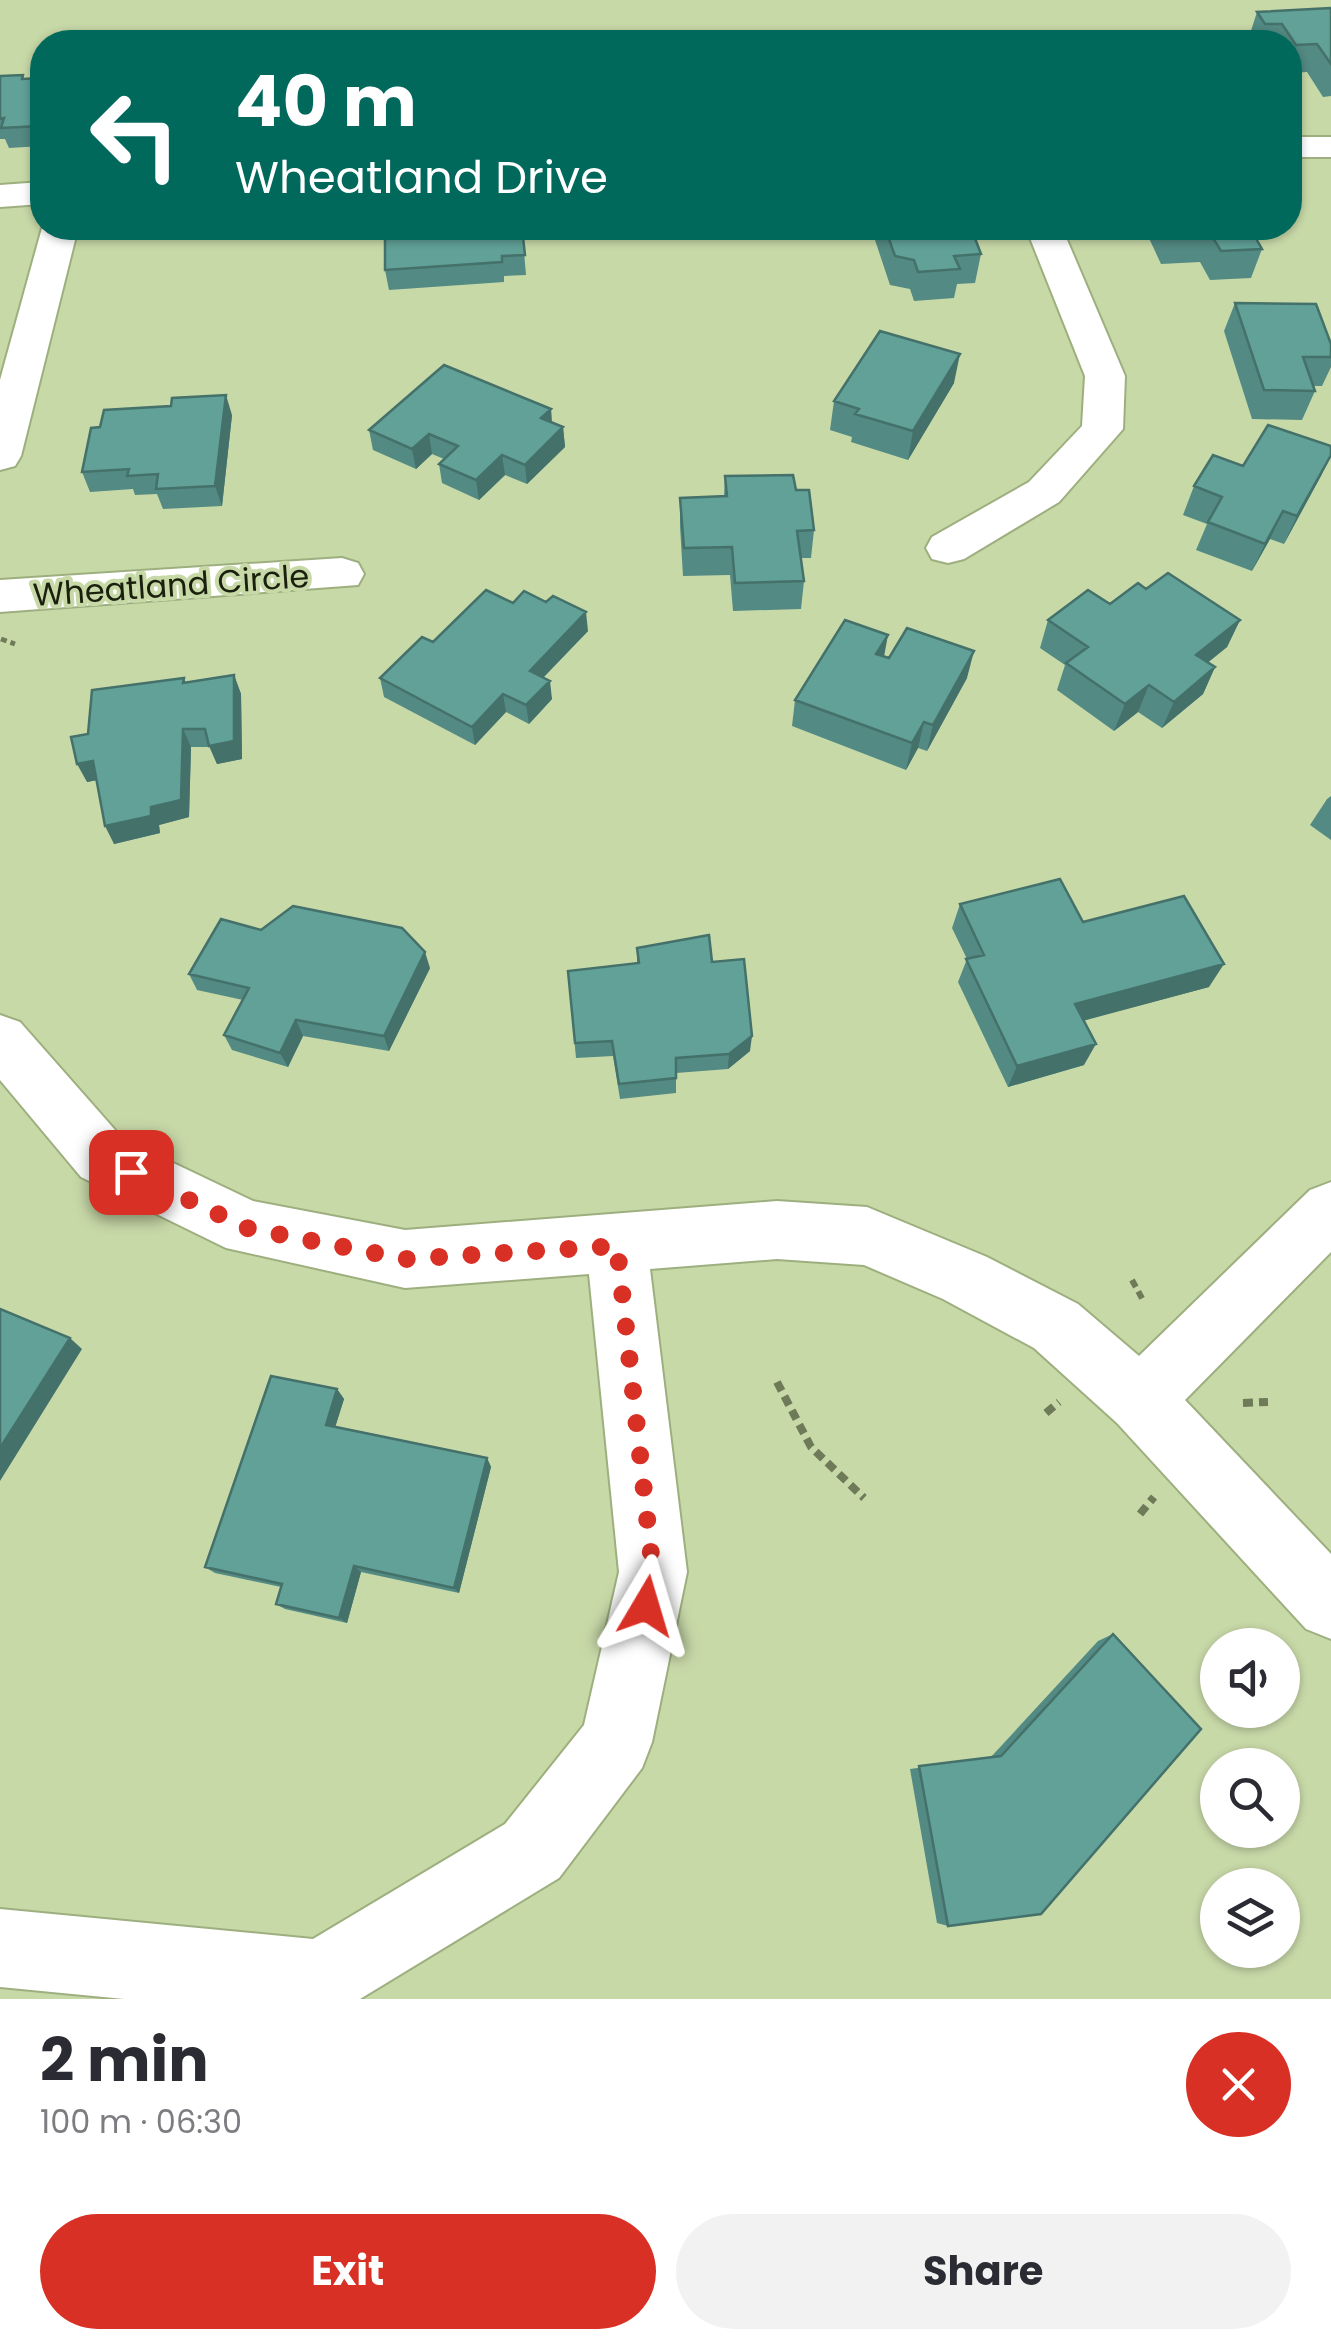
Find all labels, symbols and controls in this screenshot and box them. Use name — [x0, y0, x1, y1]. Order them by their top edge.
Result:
text: 40 m — [235, 52, 417, 151]
icon: left — [70, 70, 200, 200]
text: Wheatland Drive — [235, 146, 608, 209]
street label: Wheatland Circle — [31, 553, 311, 617]
pin — [89, 1130, 174, 1215]
icon: arrive — [104, 1145, 159, 1200]
position arrow — [594, 1554, 698, 1658]
map controls — [1200, 1628, 1300, 1968]
button: sound — [1200, 1628, 1300, 1728]
button: search — [1200, 1748, 1300, 1848]
button: layers — [1200, 1868, 1300, 1968]
text: 2 min — [40, 2018, 209, 2102]
button: close — [1186, 2032, 1291, 2137]
text: 100 m · 06:30 — [40, 2099, 242, 2144]
button: Exit — [40, 2214, 656, 2329]
button: Share — [676, 2214, 1291, 2329]

